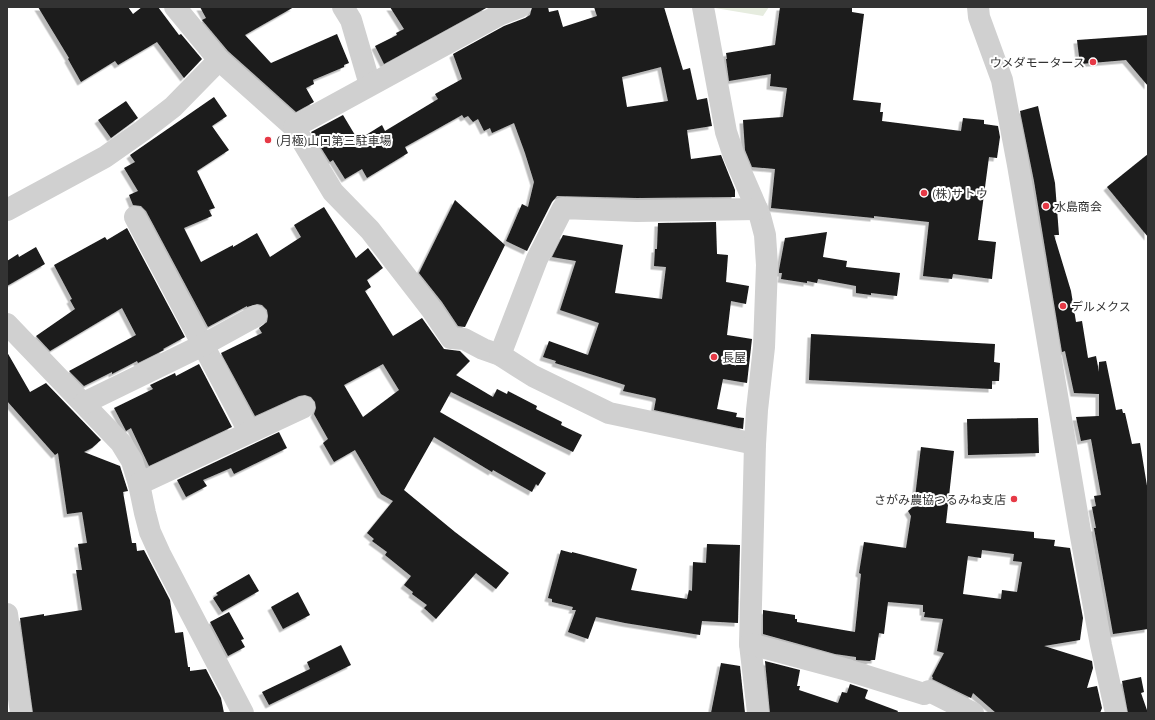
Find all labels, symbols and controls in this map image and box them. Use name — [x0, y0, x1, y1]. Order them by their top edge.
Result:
place label: ウメダモータース — [990, 56, 1085, 69]
marker: ウメダモータース — [1088, 57, 1098, 67]
place label: (月極)山口第三駐車場 — [276, 134, 392, 148]
marker: (月極)山口第三駐車場 — [263, 135, 273, 145]
place label: (株)サトウ — [932, 187, 988, 201]
marker: (株)サトウ — [919, 188, 929, 198]
place label: 水島商会 — [1054, 200, 1102, 213]
marker: 水島商会 — [1041, 201, 1051, 211]
place label: デルメクス — [1071, 300, 1131, 313]
marker: デルメクス — [1058, 301, 1068, 311]
place label: 長屋 — [722, 351, 746, 364]
marker: 長屋 — [709, 352, 719, 362]
place label: さがみ農協つるみね支店 — [874, 493, 1006, 506]
marker: さがみ農協つるみね支店 — [1009, 494, 1019, 504]

